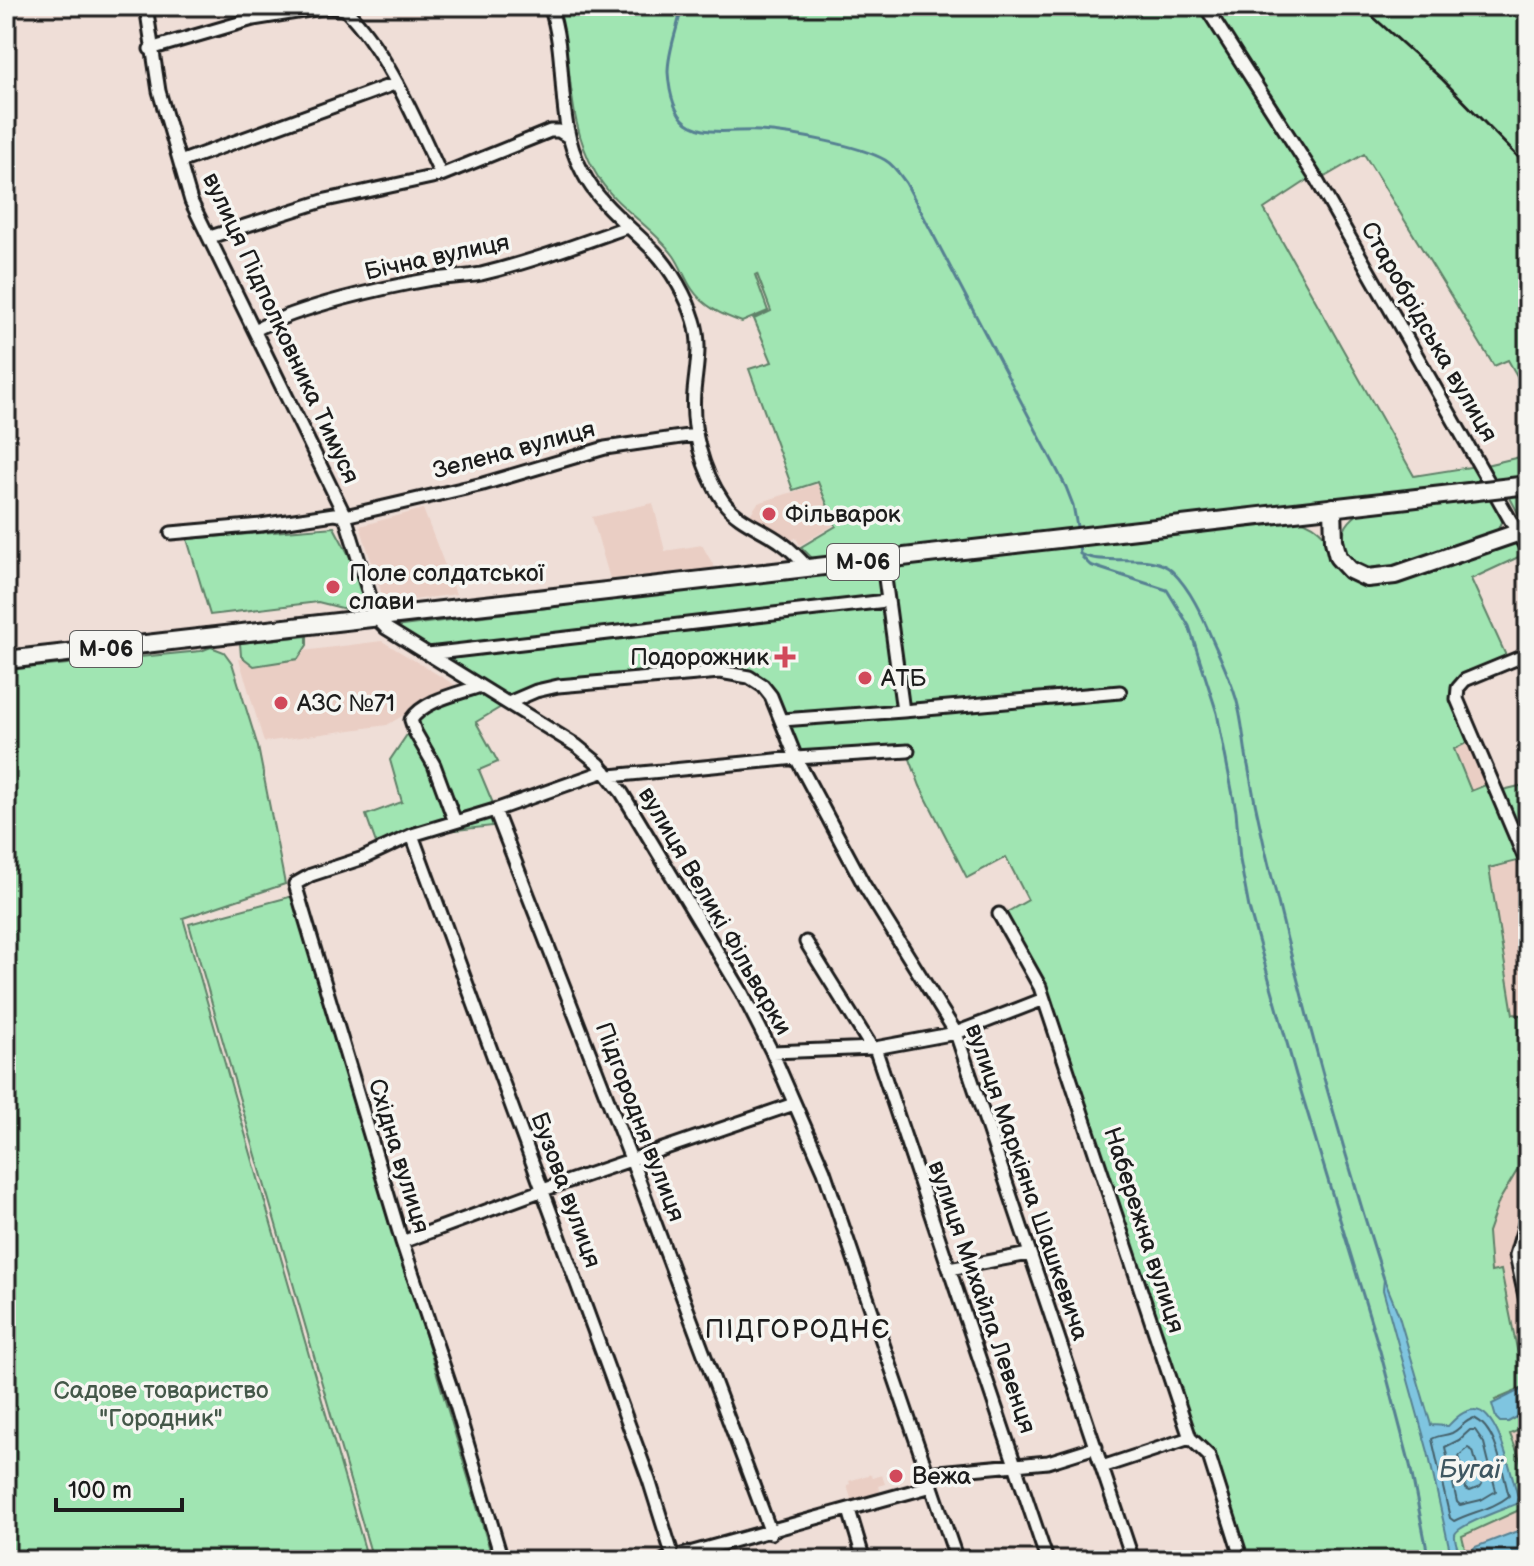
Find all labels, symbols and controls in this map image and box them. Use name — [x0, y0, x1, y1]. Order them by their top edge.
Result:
street label: вулиця Підполковника Тимуся — [196, 168, 366, 488]
street label: Старобрідська вулиця — [1354, 217, 1504, 447]
street label: Бічна вулиця — [362, 228, 512, 286]
street label: Зелена вулиця — [430, 414, 598, 486]
place label: Фільварок — [785, 500, 901, 529]
marker: Фільварок — [760, 505, 778, 523]
road number: М-06 — [827, 544, 899, 580]
place label: Поле солдатської слави — [349, 559, 545, 616]
marker: Поле солдатської слави — [324, 578, 342, 596]
road number: М-06 — [70, 631, 142, 667]
place label: Подорожник — [630, 643, 769, 672]
marker: Подорожник — [776, 648, 794, 666]
place label: АТБ — [880, 664, 926, 693]
marker: АТБ — [856, 669, 874, 687]
place label: АЗС №71 — [296, 689, 395, 718]
marker: АЗС №71 — [272, 694, 290, 712]
street label: вулиця Великі Фільварки — [632, 782, 798, 1040]
street label: Підгородня вулиця — [589, 1018, 691, 1226]
street label: вулиця Маркіяна Шашкевича — [959, 1020, 1095, 1344]
street label: Східна вулиця — [362, 1075, 436, 1237]
street label: Бузова вулиця — [524, 1108, 608, 1272]
street label: Набережна вулиця — [1097, 1124, 1191, 1336]
street label: вулиця Михайла Левенця — [922, 1157, 1042, 1437]
district label: ПІДГОРОДНЄ — [705, 1315, 891, 1346]
park label: Садове товариство "Городник" — [54, 1376, 268, 1433]
water label: Бугаї — [1439, 1455, 1504, 1486]
scale bar — [56, 1462, 182, 1512]
place label: Вежа — [912, 1462, 971, 1491]
marker: Вежа — [887, 1467, 905, 1485]
text: 100 m — [68, 1476, 132, 1505]

